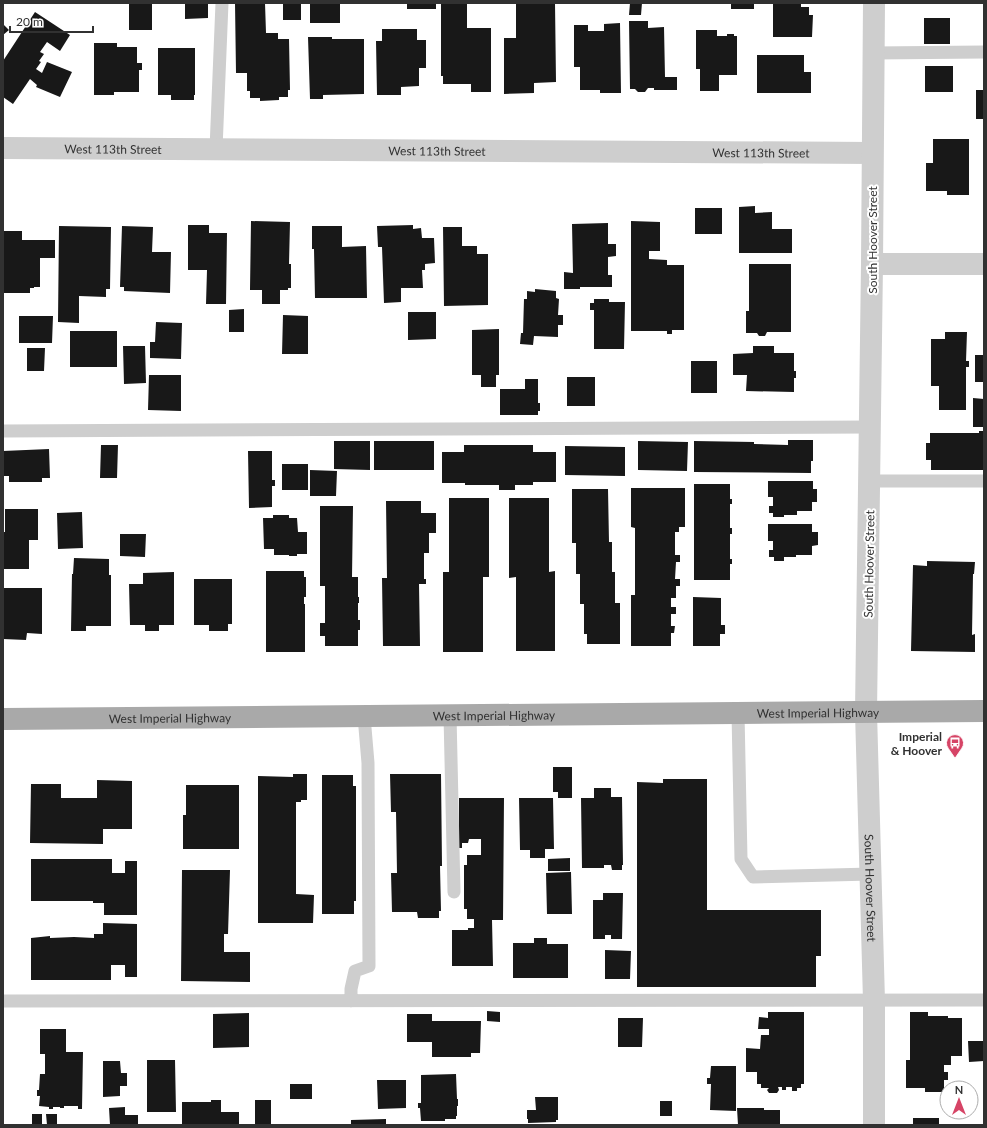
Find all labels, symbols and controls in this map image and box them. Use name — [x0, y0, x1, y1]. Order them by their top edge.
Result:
scale bar — [10, 8, 93, 34]
text: 20 m — [16, 14, 43, 29]
street label: West 113th Street — [64, 141, 162, 156]
street label: West 113th Street — [388, 143, 486, 158]
street label: West 113th Street — [712, 145, 810, 160]
street label: South Hoover Street — [865, 186, 880, 294]
street label: South Hoover Street — [861, 509, 877, 618]
street label: West Imperial Highway — [757, 704, 880, 720]
street label: West Imperial Highway — [433, 707, 556, 723]
street label: West Imperial Highway — [109, 710, 232, 726]
place label: Imperial & Hoover — [891, 729, 943, 758]
bus stop icon: Imperial & Hoover — [945, 733, 965, 758]
street label: South Hoover Street — [862, 834, 880, 943]
north arrow — [939, 1080, 979, 1120]
text: N — [955, 1083, 963, 1096]

